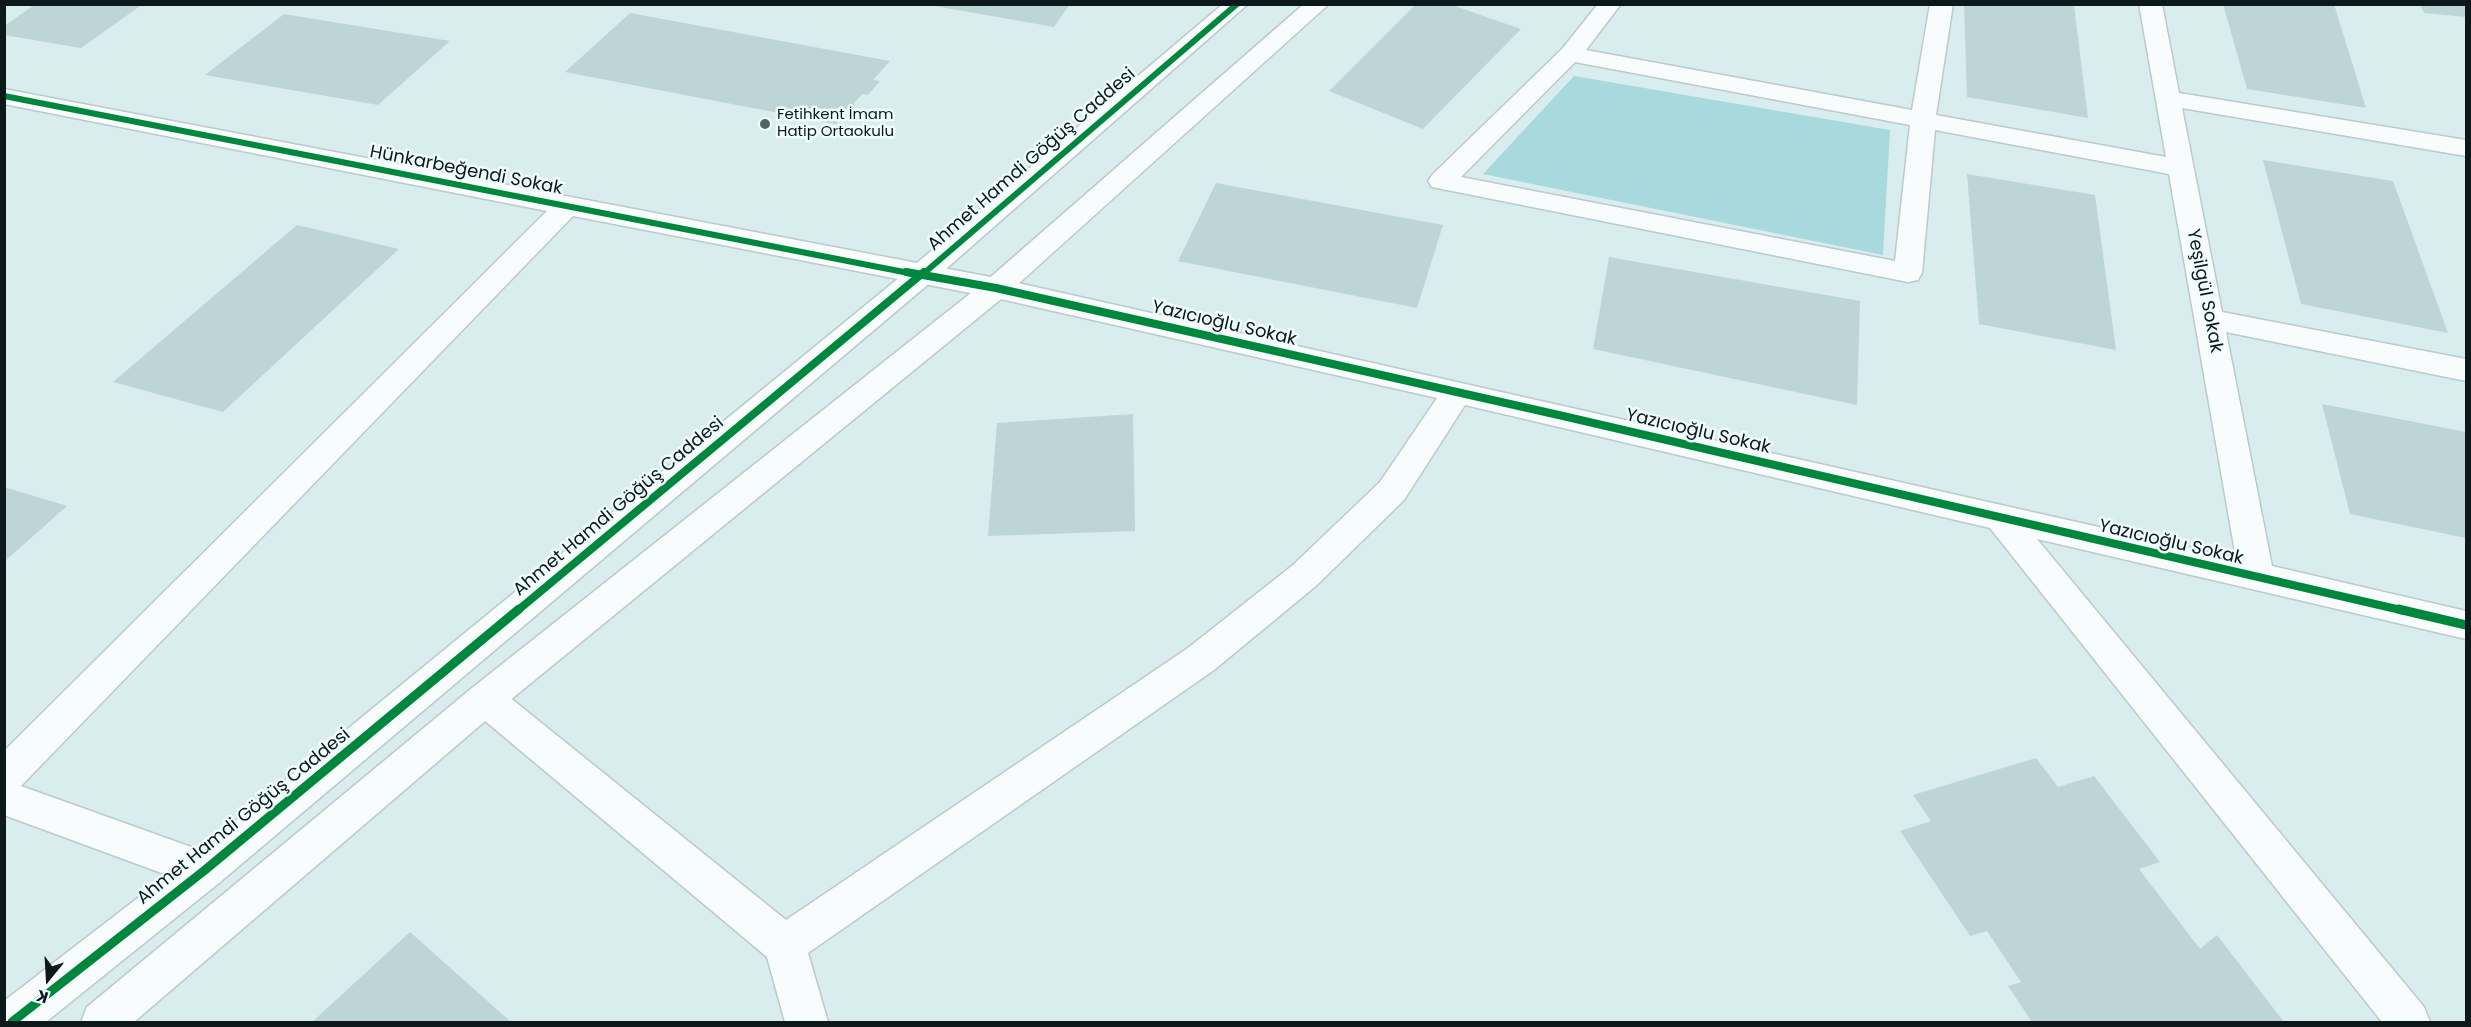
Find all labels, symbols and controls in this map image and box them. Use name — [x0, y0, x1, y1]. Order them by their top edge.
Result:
street label: Ahmet Hamdi Göğüş Caddesi — [924, 64, 1140, 256]
place label: Fetihkent İmam Hatip Ortaokulu — [777, 106, 894, 141]
marker: Fetihkent İmam Hatip Ortaokulu — [758, 117, 772, 131]
street label: Hünkarbeğendi Sokak — [368, 142, 564, 200]
street label: Yeşilgül Sokak — [2181, 227, 2227, 355]
street label: Yazıcıoğlu Sokak — [1150, 297, 1298, 351]
street label: Yazıcıoğlu Sokak — [1624, 405, 1772, 459]
street label: Ahmet Hamdi Göğüş Caddesi — [509, 413, 729, 601]
street label: Yazıcıoğlu Sokak — [2097, 516, 2245, 570]
street label: Ahmet Hamdi Göğüş Caddesi — [133, 724, 355, 910]
north arrow — [18, 949, 78, 1009]
text: K — [33, 984, 51, 1009]

